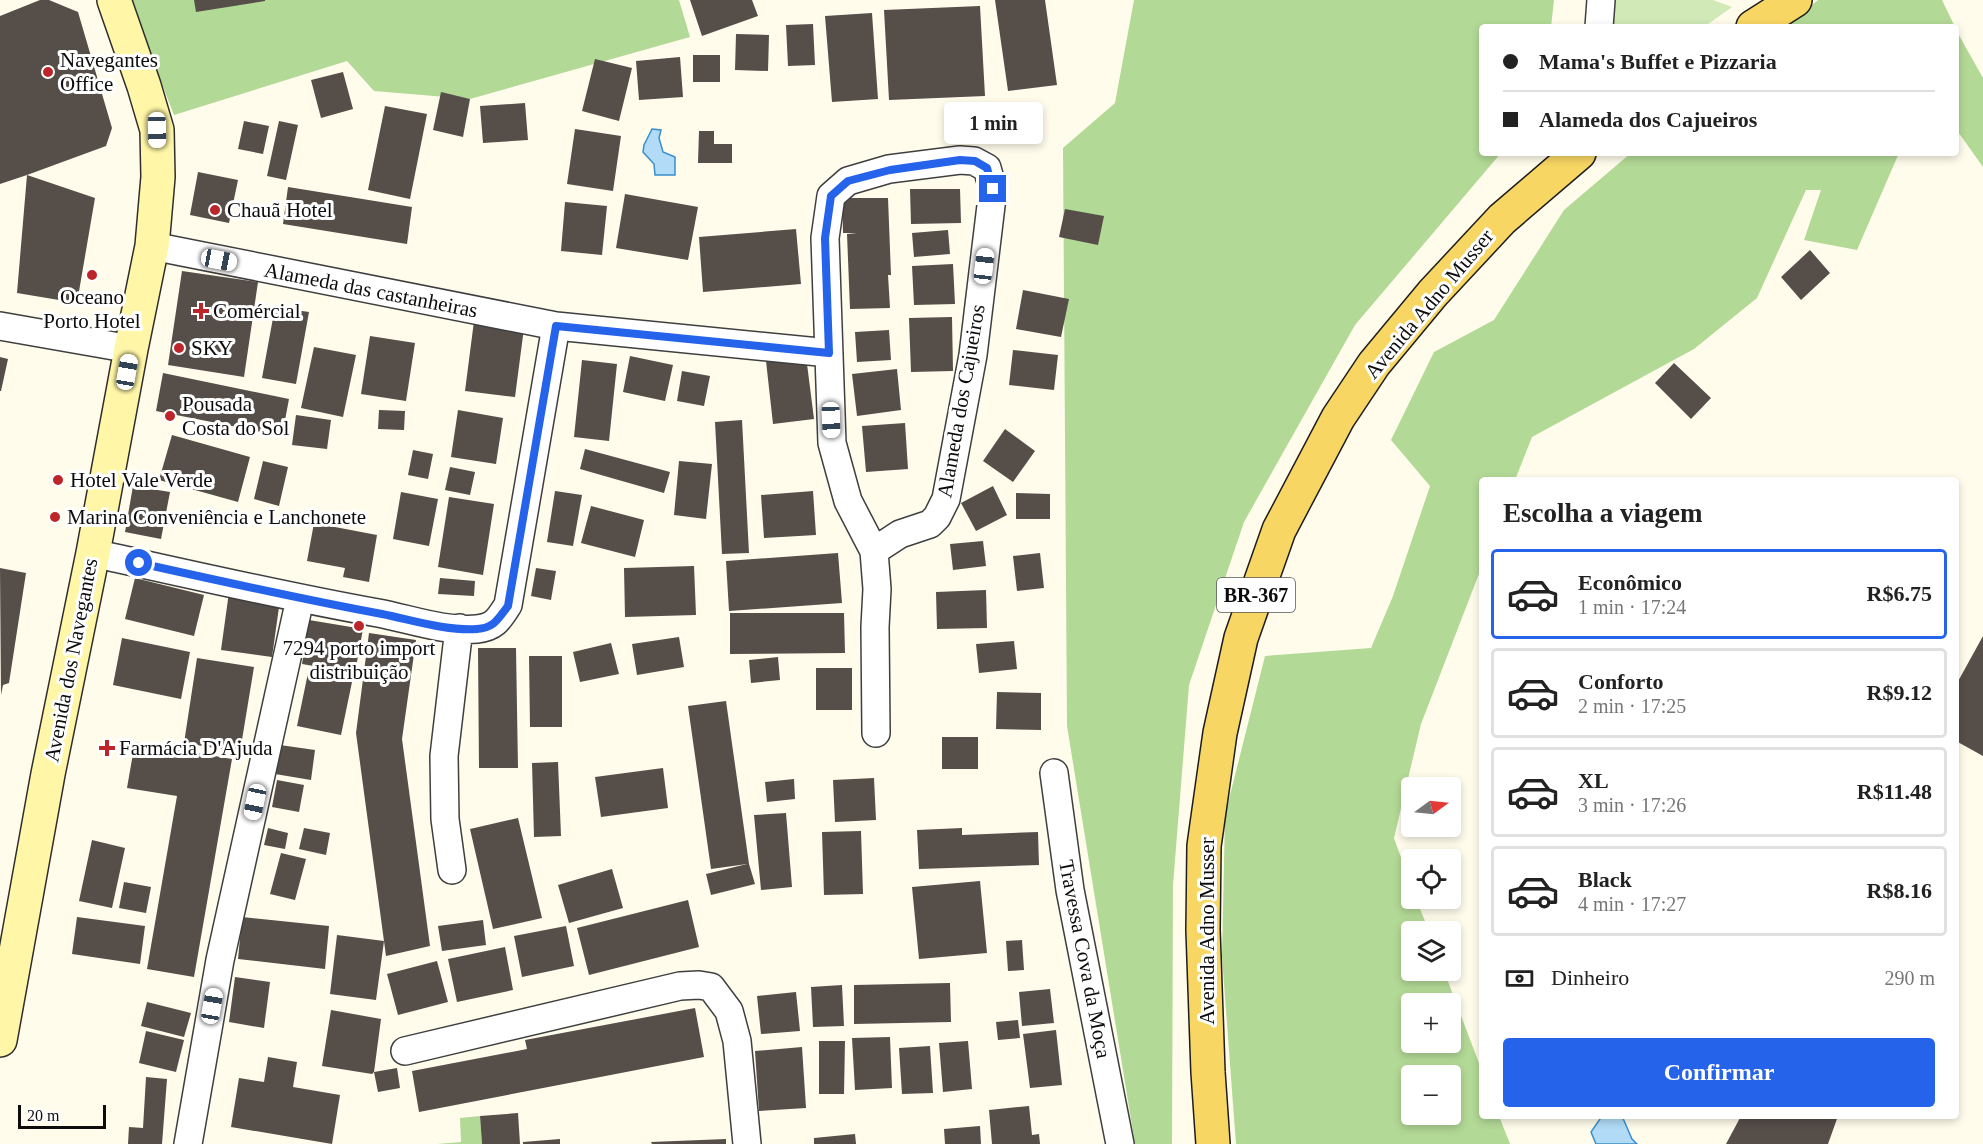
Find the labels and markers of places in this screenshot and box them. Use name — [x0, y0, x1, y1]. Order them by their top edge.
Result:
place label: Navegantes Office — [60, 48, 158, 96]
marker: Navegantes Office — [41, 65, 55, 79]
place label: Chauã Hotel — [227, 198, 333, 222]
marker: Chauã Hotel — [208, 203, 222, 217]
marker: Oceano Porto Hotel — [85, 268, 99, 282]
place label: Oceano Porto Hotel — [43, 285, 141, 333]
place label: Comércial — [213, 299, 301, 323]
marker: Comércial — [194, 304, 208, 318]
place label: SKY — [191, 336, 233, 360]
marker: SKY — [172, 341, 186, 355]
place label: Pousada Costa do Sol — [182, 392, 290, 440]
marker: Pousada Costa do Sol — [163, 409, 177, 423]
place label: Hotel Vale Verde — [70, 468, 213, 492]
marker: Hotel Vale Verde — [51, 473, 65, 487]
place label: Marina Conveniência e Lanchonete — [67, 505, 366, 529]
marker: Marina Conveniência e Lanchonete — [48, 510, 62, 524]
marker: 7294 porto import distribuição — [352, 619, 366, 633]
place label: 7294 porto import distribuição — [283, 636, 436, 684]
place label: Farmácia D'Ajuda — [119, 736, 273, 760]
marker: Farmácia D'Ajuda — [100, 741, 114, 755]

